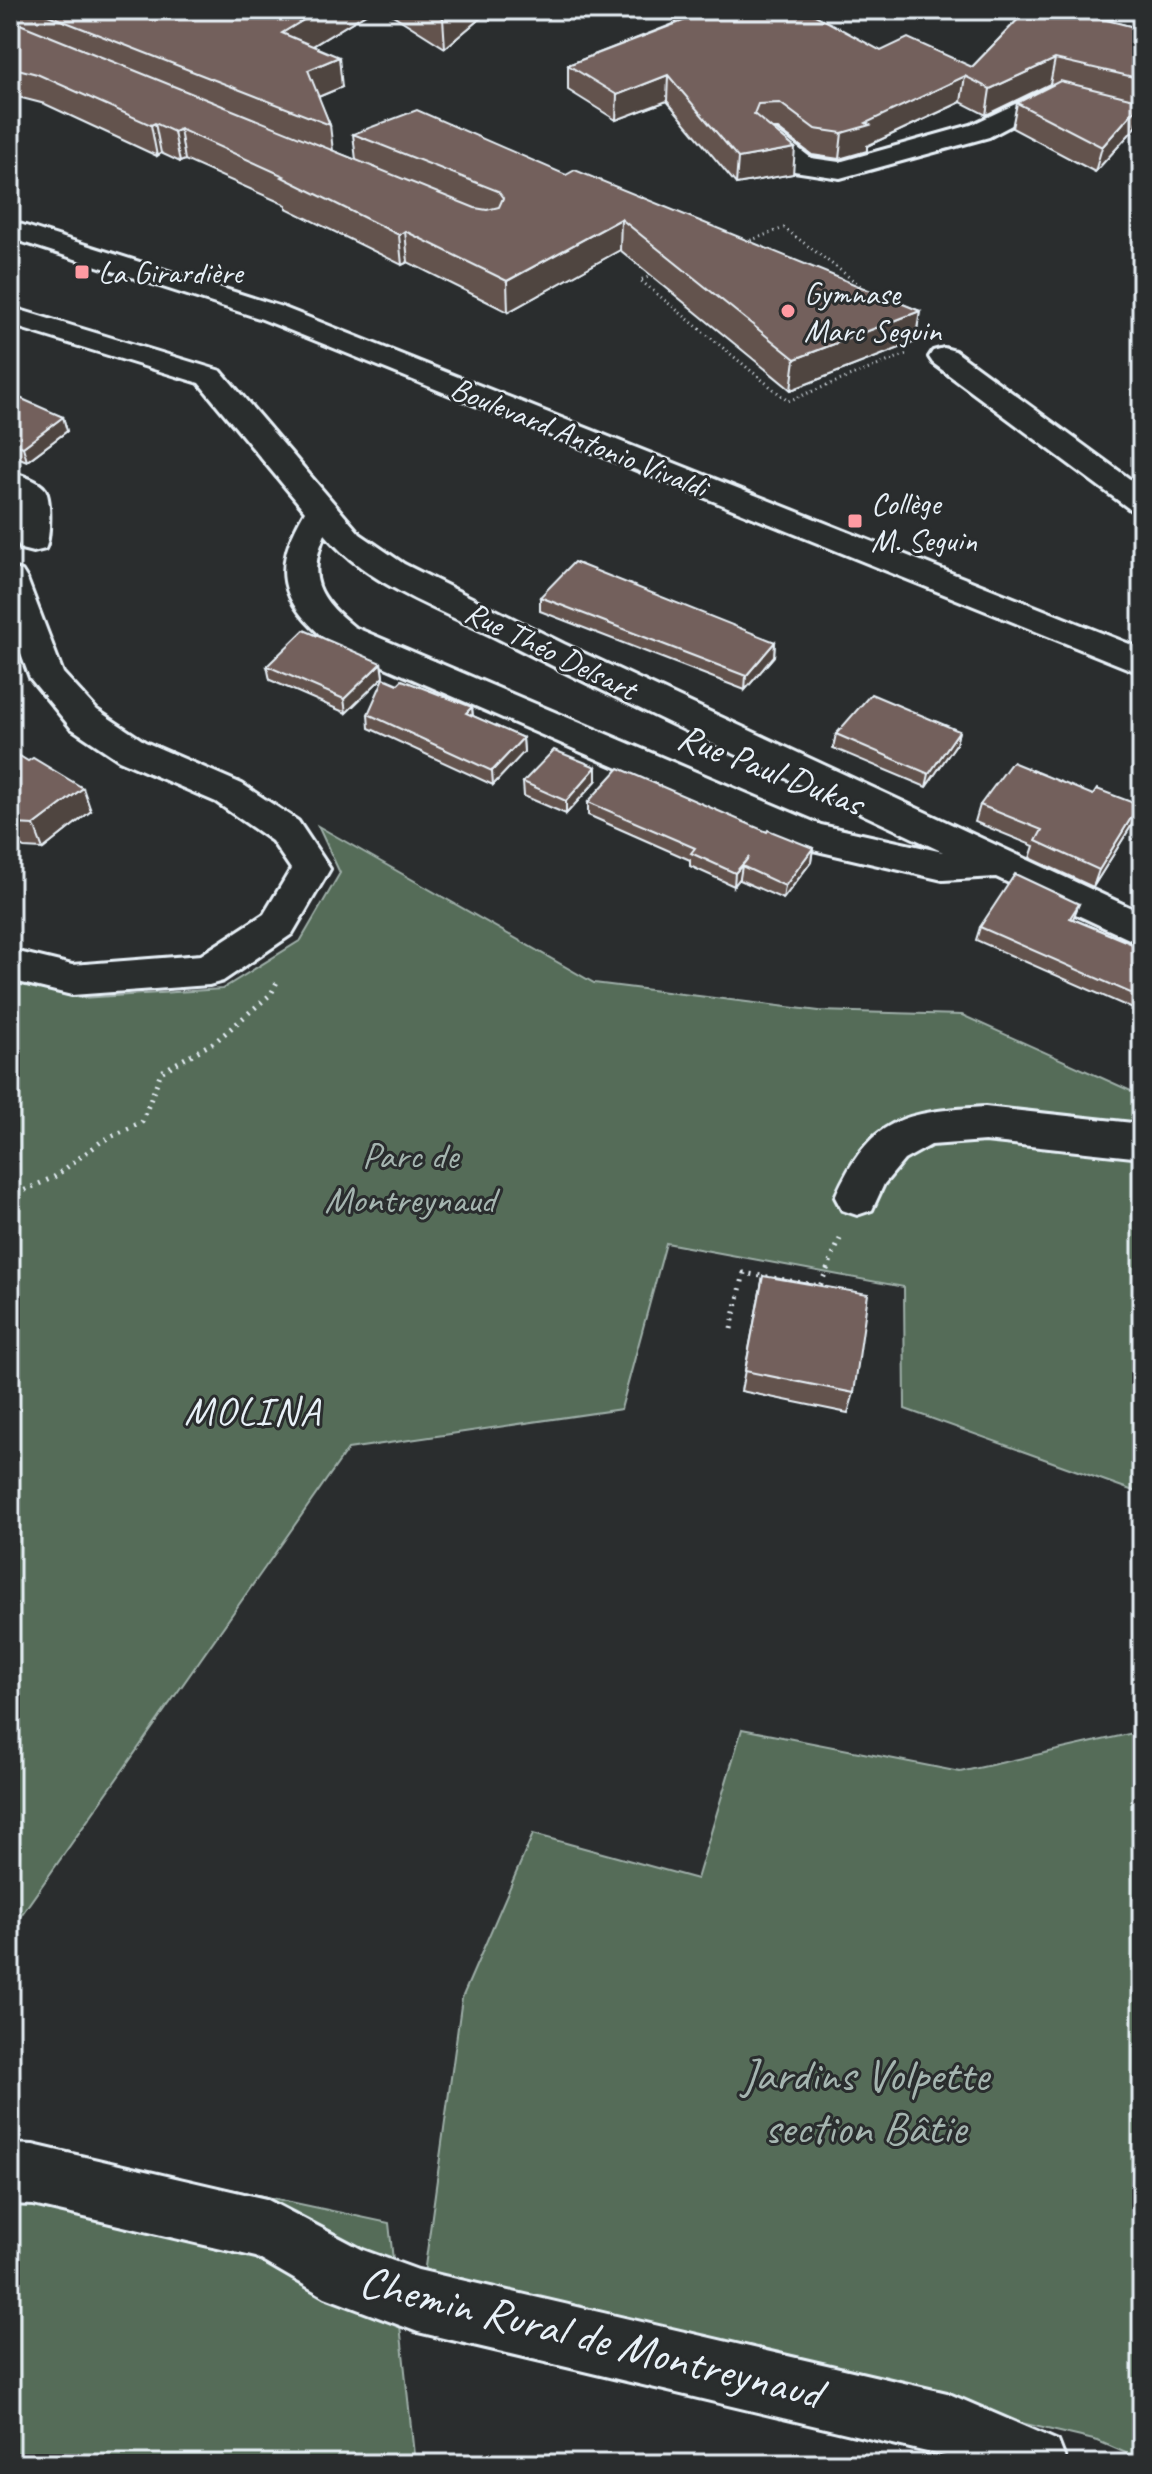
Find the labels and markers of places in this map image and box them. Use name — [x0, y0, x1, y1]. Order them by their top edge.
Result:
place label: La Girardière — [98, 252, 245, 293]
marker: La Girardière — [73, 263, 91, 281]
place label: Gymnase Marc Seguin — [804, 273, 943, 351]
marker: Gymnase Marc Seguin — [779, 302, 797, 320]
place label: Collège M. Seguin — [871, 483, 978, 561]
marker: Collège M. Seguin — [846, 512, 864, 530]

